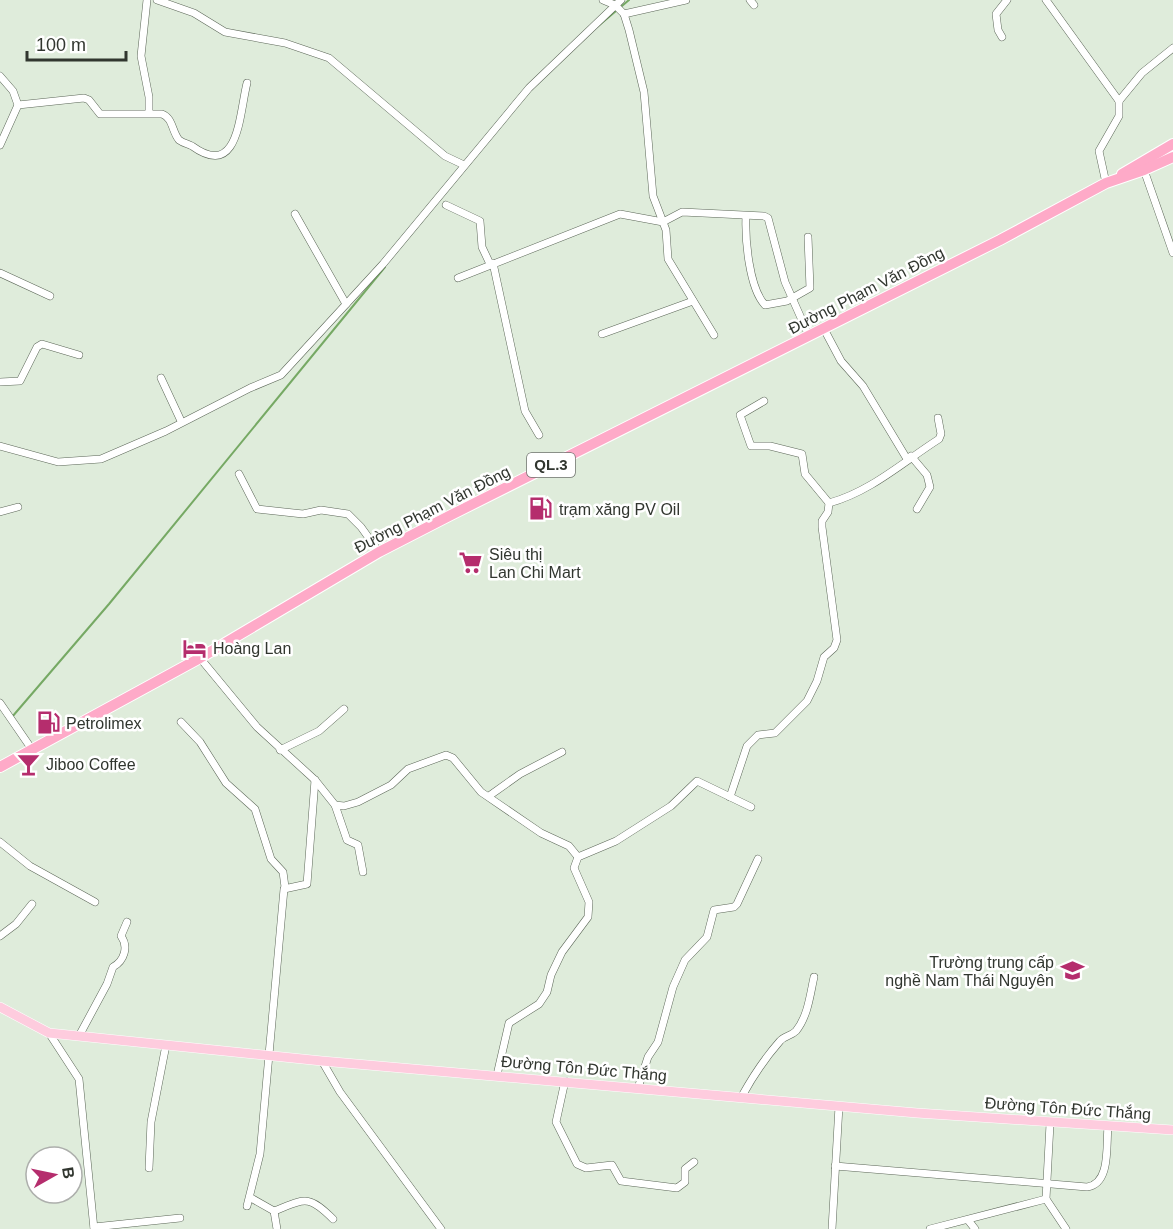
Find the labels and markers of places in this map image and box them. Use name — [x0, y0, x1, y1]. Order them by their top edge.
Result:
fuel station icon: trạm xăng PV Oil — [528, 496, 554, 522]
place label: trạm xăng PV Oil — [559, 501, 680, 518]
place label: Siêu thị Lan Chi Mart — [489, 546, 581, 581]
supermarket icon: Siêu thị Lan Chi Mart — [458, 550, 484, 576]
hotel icon: Hoàng Lan — [182, 635, 208, 661]
place label: Hoàng Lan — [213, 640, 291, 657]
fuel station icon: Petrolimex — [35, 710, 61, 736]
place label: Petrolimex — [66, 715, 142, 732]
bar icon: Jiboo Coffee — [15, 751, 41, 777]
place label: Jiboo Coffee — [46, 756, 136, 773]
place label: Trường trung cấp nghề Nam Thái Nguyên — [885, 954, 1054, 989]
school or university icon: Trường trung cấp nghề Nam Thái Nguyên — [1059, 958, 1085, 984]

